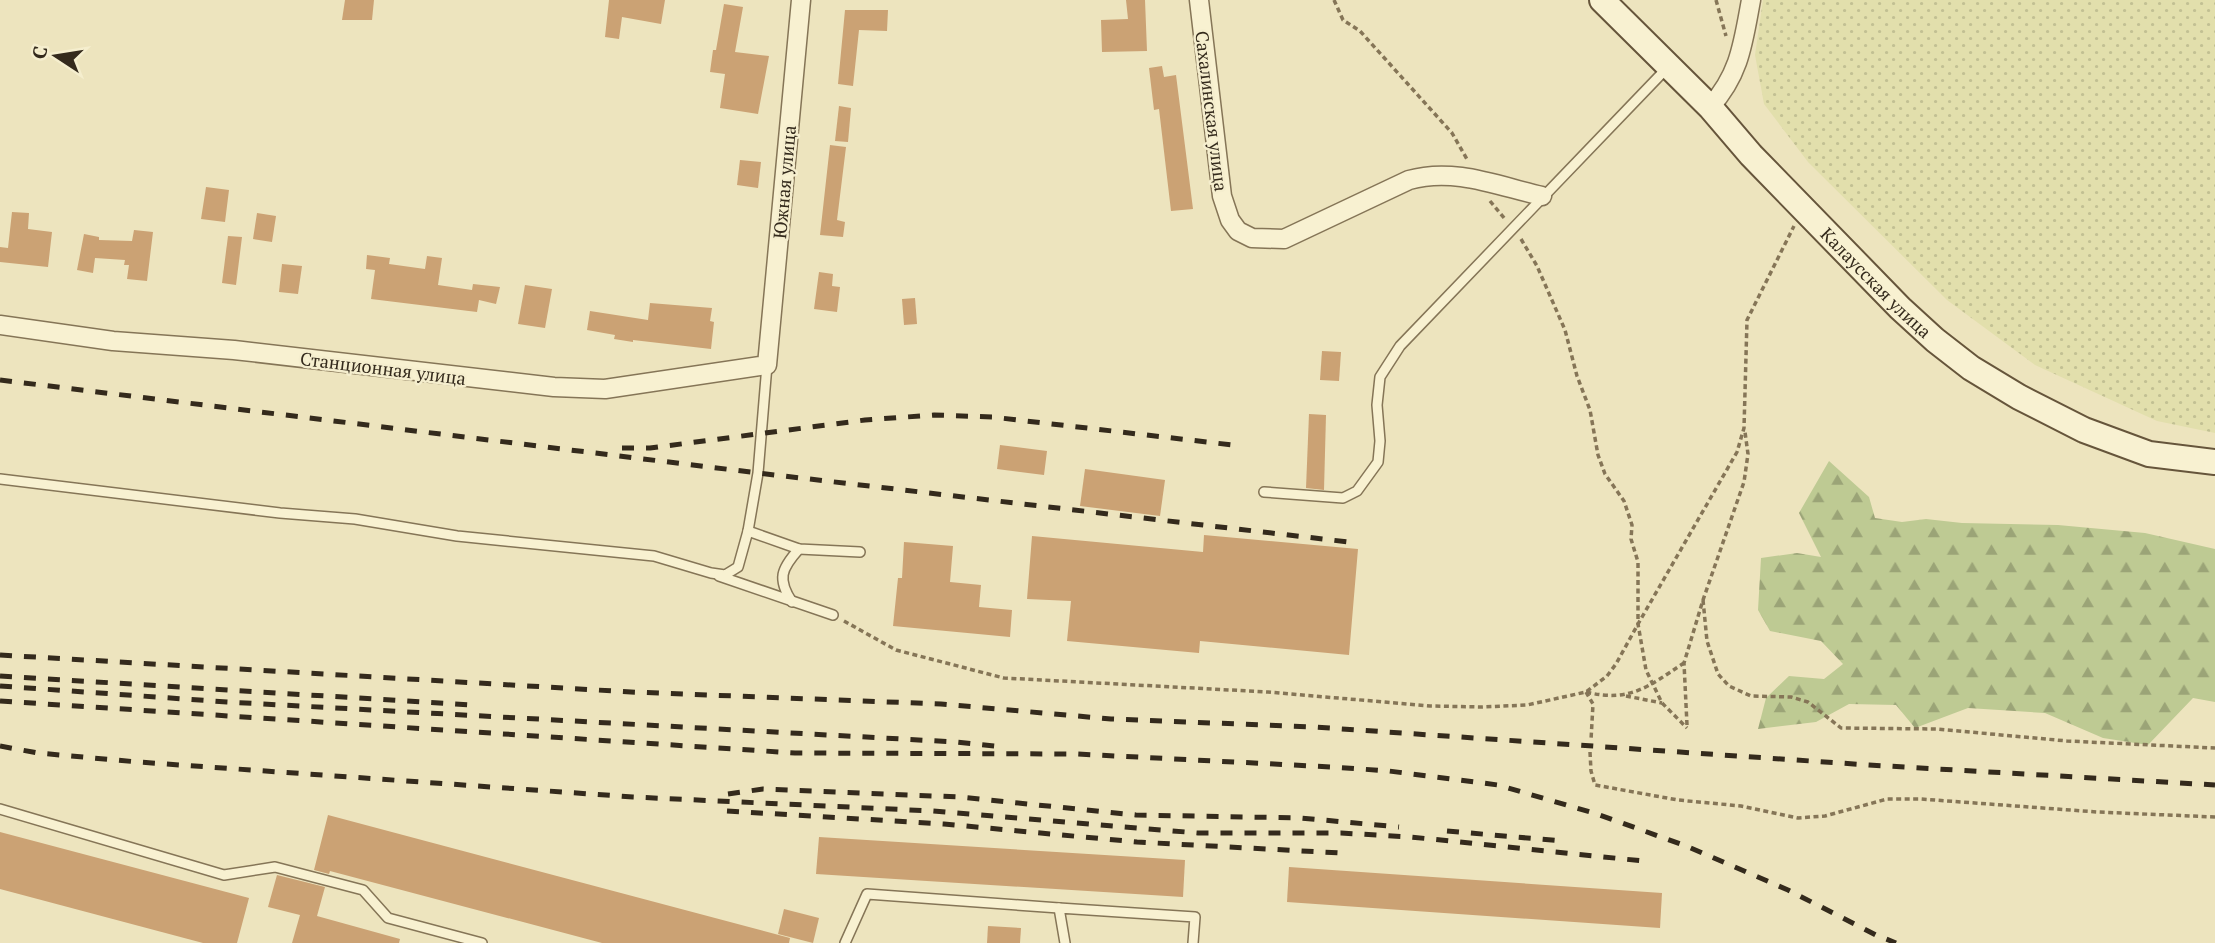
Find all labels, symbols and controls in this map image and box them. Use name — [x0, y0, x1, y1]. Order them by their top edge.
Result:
north arrow — [21, 21, 91, 91]
street label: Сахалинская улица — [1190, 29, 1234, 193]
text: С — [25, 44, 52, 61]
street label: Южная улица — [767, 124, 801, 240]
street label: Калаусская улица — [1816, 222, 1937, 343]
street label: Станционная улица — [299, 346, 467, 390]

